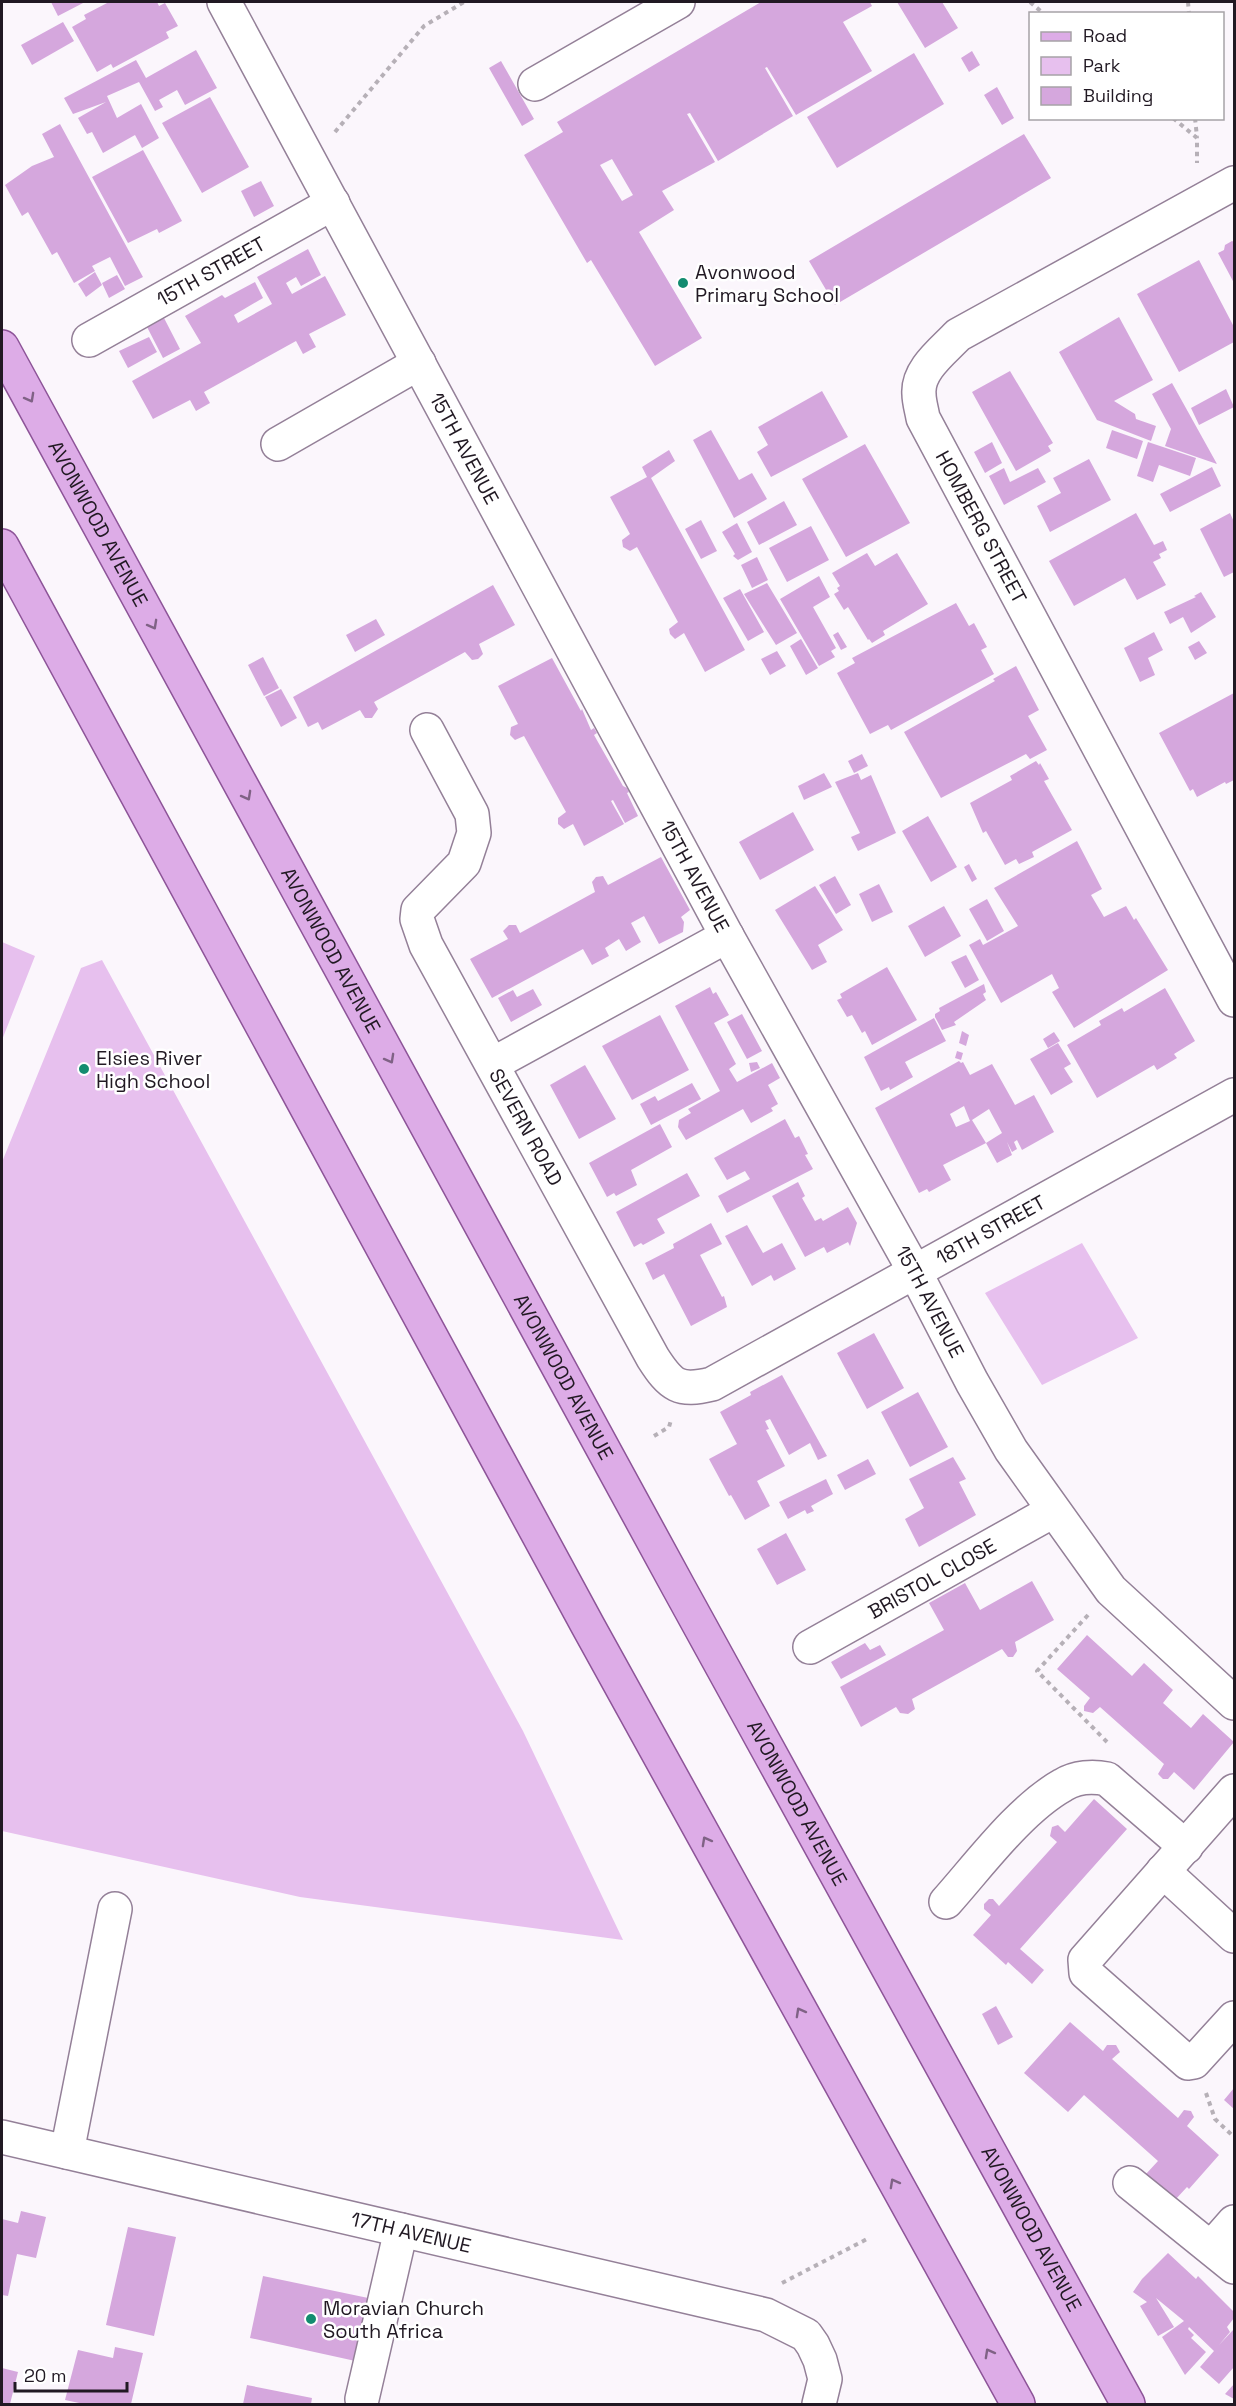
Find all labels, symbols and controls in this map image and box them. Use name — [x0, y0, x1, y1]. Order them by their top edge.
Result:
legend — [1029, 12, 1224, 120]
text: Road — [1083, 24, 1127, 47]
text: Park — [1083, 54, 1121, 77]
text: Building — [1083, 84, 1153, 107]
street label: 15TH STREET — [152, 230, 270, 312]
place label: Avonwood Primary School — [695, 259, 839, 308]
marker: Avonwood Primary School — [676, 276, 690, 290]
street label: 15TH AVENUE — [424, 388, 505, 509]
one-way arrow — [23, 392, 34, 403]
street label: AVONWOOD AVENUE — [43, 436, 154, 611]
street label: HOMBERG STREET — [930, 446, 1033, 608]
one-way arrow — [146, 619, 157, 629]
one-way arrow — [240, 790, 251, 800]
street label: 15TH AVENUE — [654, 816, 735, 937]
street label: AVONWOOD AVENUE — [275, 863, 387, 1038]
place label: Elsies River High School — [96, 1045, 210, 1094]
one-way arrow — [383, 1053, 394, 1063]
marker: Elsies River High School — [77, 1062, 91, 1076]
street label: SEVERN ROAD — [483, 1064, 569, 1190]
street label: 18TH STREET — [931, 1189, 1050, 1270]
street label: 15TH AVENUE — [890, 1241, 970, 1362]
street label: AVONWOOD AVENUE — [508, 1289, 620, 1464]
street label: BRISTOL CLOSE — [864, 1532, 1001, 1625]
street label: AVONWOOD AVENUE — [741, 1716, 853, 1890]
one-way arrow — [702, 1837, 713, 1848]
one-way arrow — [796, 2008, 807, 2018]
street label: AVONWOOD AVENUE — [976, 2141, 1088, 2316]
one-way arrow — [890, 2179, 901, 2189]
street label: 17TH AVENUE — [348, 2206, 474, 2259]
place label: Moravian Church South Africa — [323, 2295, 484, 2344]
marker: Moravian Church South Africa — [304, 2312, 318, 2326]
one-way arrow — [985, 2349, 996, 2360]
scale bar — [15, 2355, 128, 2393]
text: 20 m — [24, 2364, 67, 2387]

